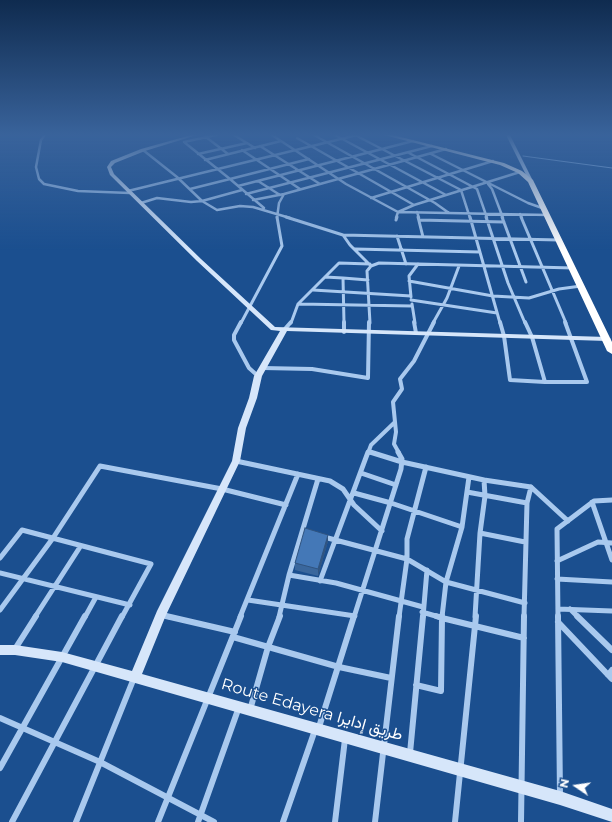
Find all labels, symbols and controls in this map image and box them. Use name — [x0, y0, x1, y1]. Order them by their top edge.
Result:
street label: Route Edayera طريق إدايرا — [219, 675, 405, 745]
north arrow — [556, 766, 596, 806]
text: N — [556, 777, 572, 789]

